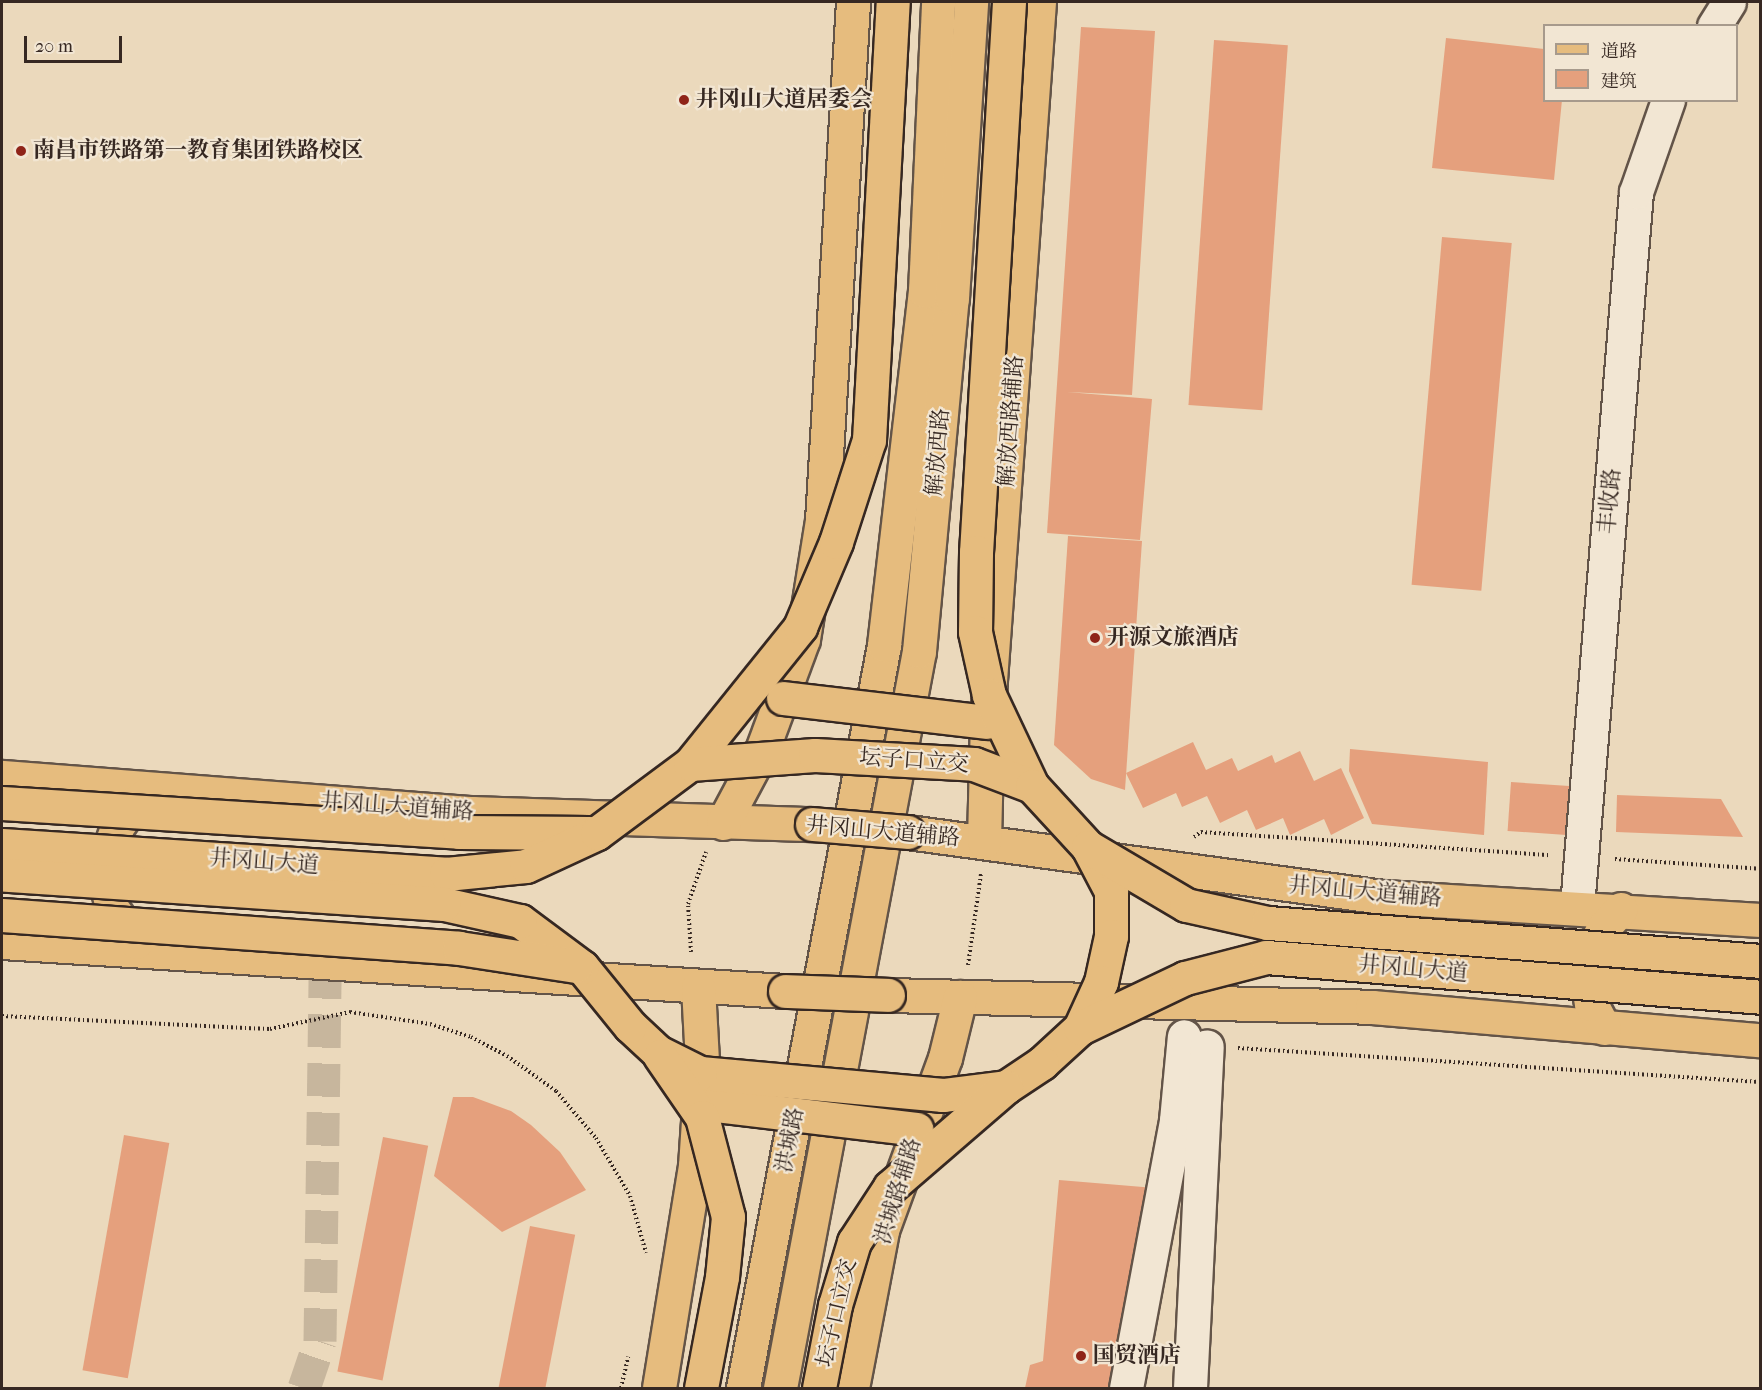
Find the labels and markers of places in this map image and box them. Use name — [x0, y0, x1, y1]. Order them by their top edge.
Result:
place label: 井冈山大道居委会 — [696, 87, 872, 113]
marker: 井冈山大道居委会 — [677, 93, 691, 107]
place label: 南昌市铁路第一教育集团铁路校区 — [33, 138, 363, 164]
marker: 南昌市铁路第一教育集团铁路校区 — [14, 144, 28, 158]
place label: 开源文旅酒店 — [1107, 625, 1239, 651]
marker: 开源文旅酒店 — [1088, 631, 1102, 645]
place label: 国贸酒店 — [1093, 1343, 1181, 1369]
marker: 国贸酒店 — [1074, 1349, 1088, 1363]

